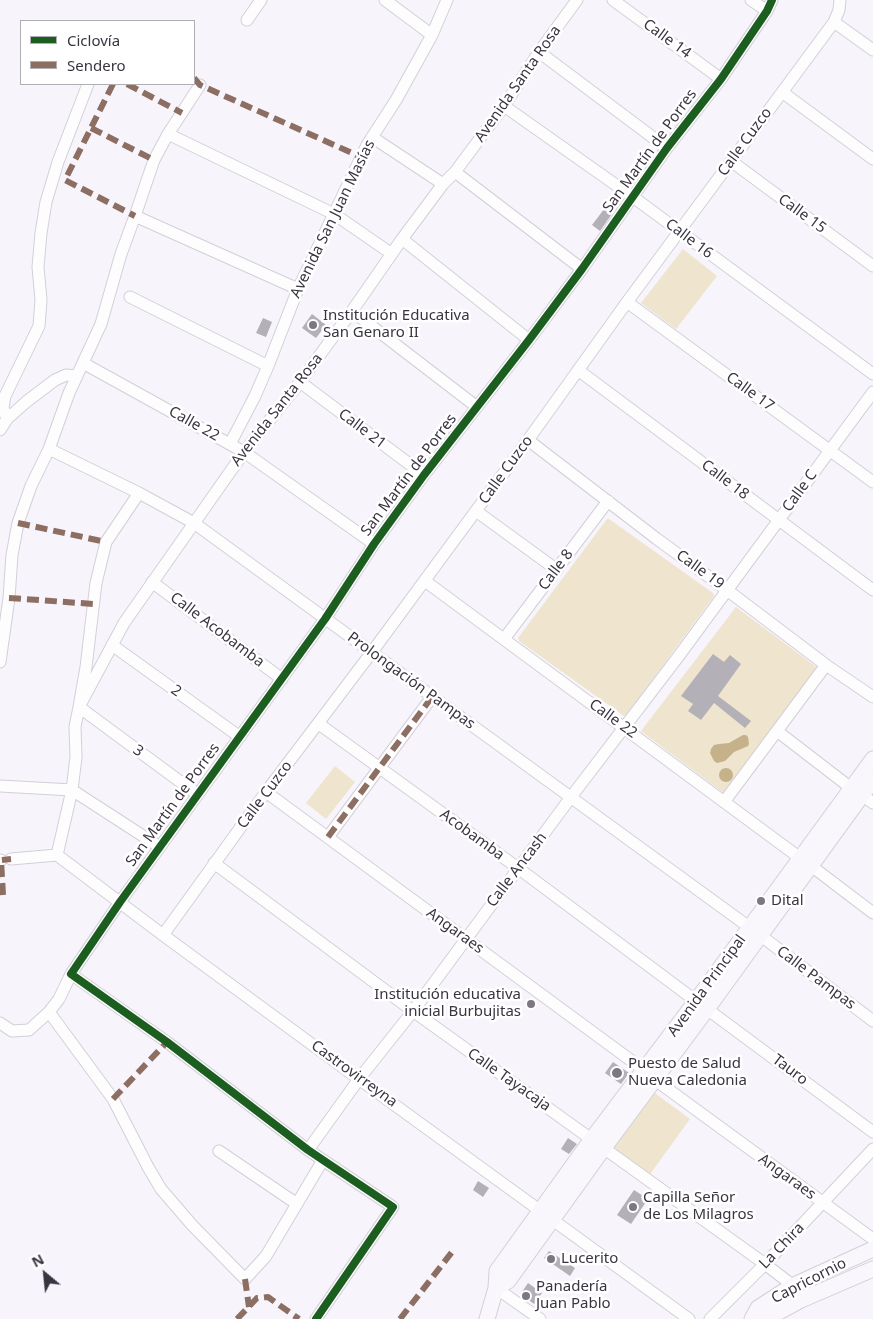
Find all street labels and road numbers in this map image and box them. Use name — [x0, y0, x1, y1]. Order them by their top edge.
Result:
street label: Calle 14 — [639, 16, 695, 62]
street label: Avenida Santa Rosa — [471, 22, 565, 146]
street label: San Martín de Porres — [599, 86, 701, 216]
street label: Calle Cuzco — [714, 104, 776, 180]
street label: Avenida San Juan Masías — [287, 137, 379, 301]
street label: Calle 15 — [774, 191, 830, 237]
street label: Calle 16 — [662, 215, 716, 263]
street label: Avenida Santa Rosa — [227, 350, 327, 470]
street label: Calle 17 — [722, 369, 778, 415]
street label: Calle 22 — [166, 403, 222, 445]
street label: Calle 21 — [335, 405, 389, 453]
street label: San Martín de Porres — [357, 411, 461, 539]
street label: Calle Cuzco — [475, 432, 537, 508]
street label: Calle 18 — [698, 456, 752, 504]
street label: Calle C — [779, 467, 821, 515]
street label: Calle 8 — [535, 546, 577, 594]
street label: Calle 19 — [672, 547, 728, 593]
street label: Calle Acobamba — [166, 589, 268, 671]
street label: Prolongación Pampas — [344, 629, 478, 733]
street label: 2 — [167, 681, 185, 701]
street label: Calle 22 — [585, 696, 641, 742]
street label: San Martín de Porres — [122, 740, 224, 870]
street label: 3 — [129, 741, 147, 761]
street label: Calle Cuzco — [234, 758, 296, 832]
street label: Acobamba — [436, 806, 508, 864]
street label: Calle Ancash — [483, 829, 551, 911]
street label: Angaraes — [423, 904, 487, 958]
street label: Avenida Principal — [664, 932, 750, 1040]
street label: Calle Pampas — [773, 942, 859, 1014]
street label: Castrovirreyna — [307, 1037, 401, 1111]
street label: Calle Tayacaja — [464, 1045, 554, 1115]
street label: Tauro — [769, 1051, 811, 1089]
street label: Angaraes — [755, 1150, 819, 1204]
street label: La Chira — [756, 1219, 808, 1273]
street label: Capricornio — [768, 1254, 850, 1308]

